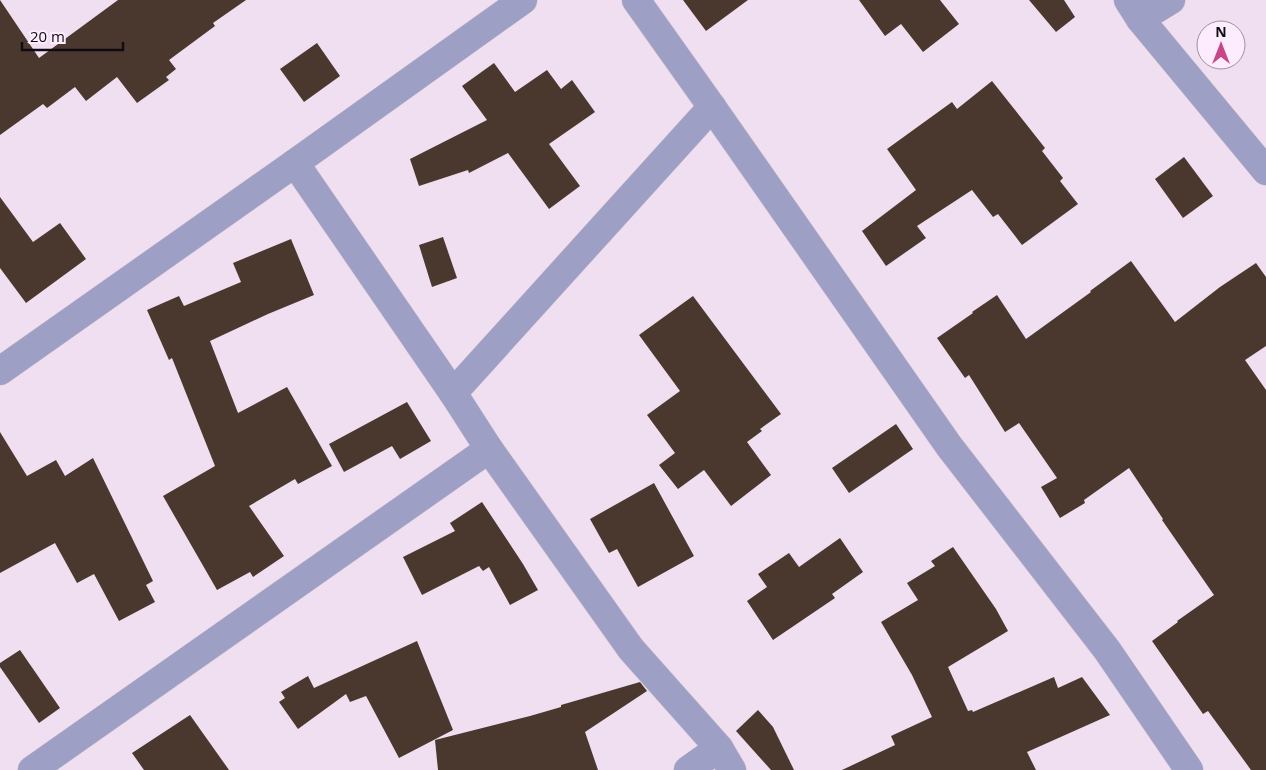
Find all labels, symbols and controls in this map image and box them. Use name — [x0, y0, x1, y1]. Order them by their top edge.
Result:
scale bar — [22, 20, 124, 52]
north arrow — [1196, 20, 1246, 70]
text: N — [1215, 22, 1227, 41]
text: 20 m — [30, 26, 65, 46]

